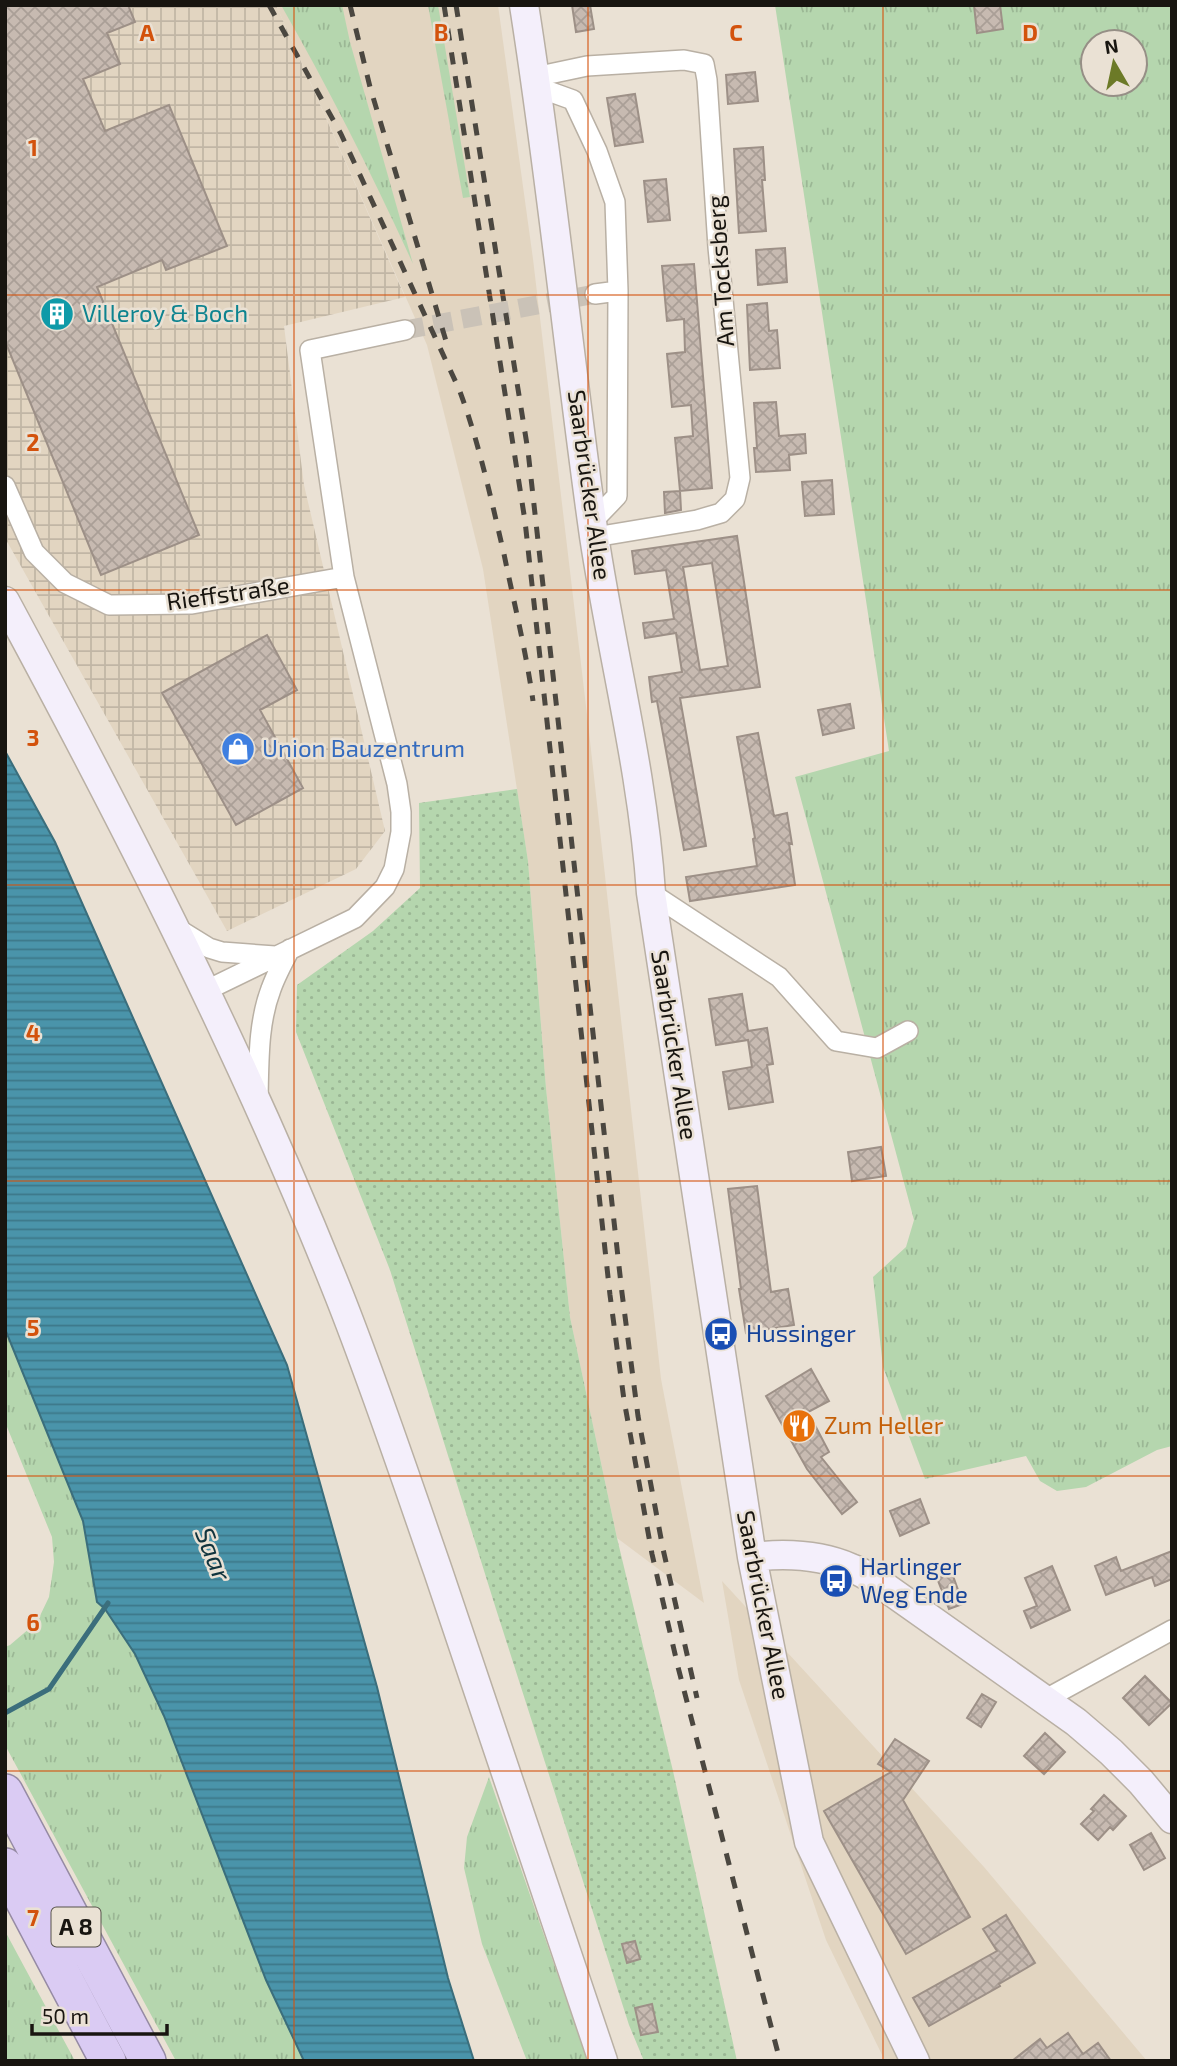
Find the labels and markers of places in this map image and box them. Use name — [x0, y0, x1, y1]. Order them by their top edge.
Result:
building icon: Villeroy & Boch — [38, 295, 76, 333]
place label: Villeroy & Boch — [82, 298, 248, 327]
shop icon: Union Bauzentrum — [219, 730, 257, 768]
place label: Union Bauzentrum — [262, 733, 465, 762]
bus stop icon: Hussinger — [702, 1315, 740, 1353]
place label: Hussinger — [746, 1318, 856, 1347]
restaurant icon: Zum Heller — [780, 1407, 818, 1445]
place label: Zum Heller — [824, 1410, 944, 1439]
place label: Harlinger Weg Ende — [860, 1551, 968, 1608]
bus stop icon: Harlinger Weg Ende — [817, 1562, 855, 1600]

